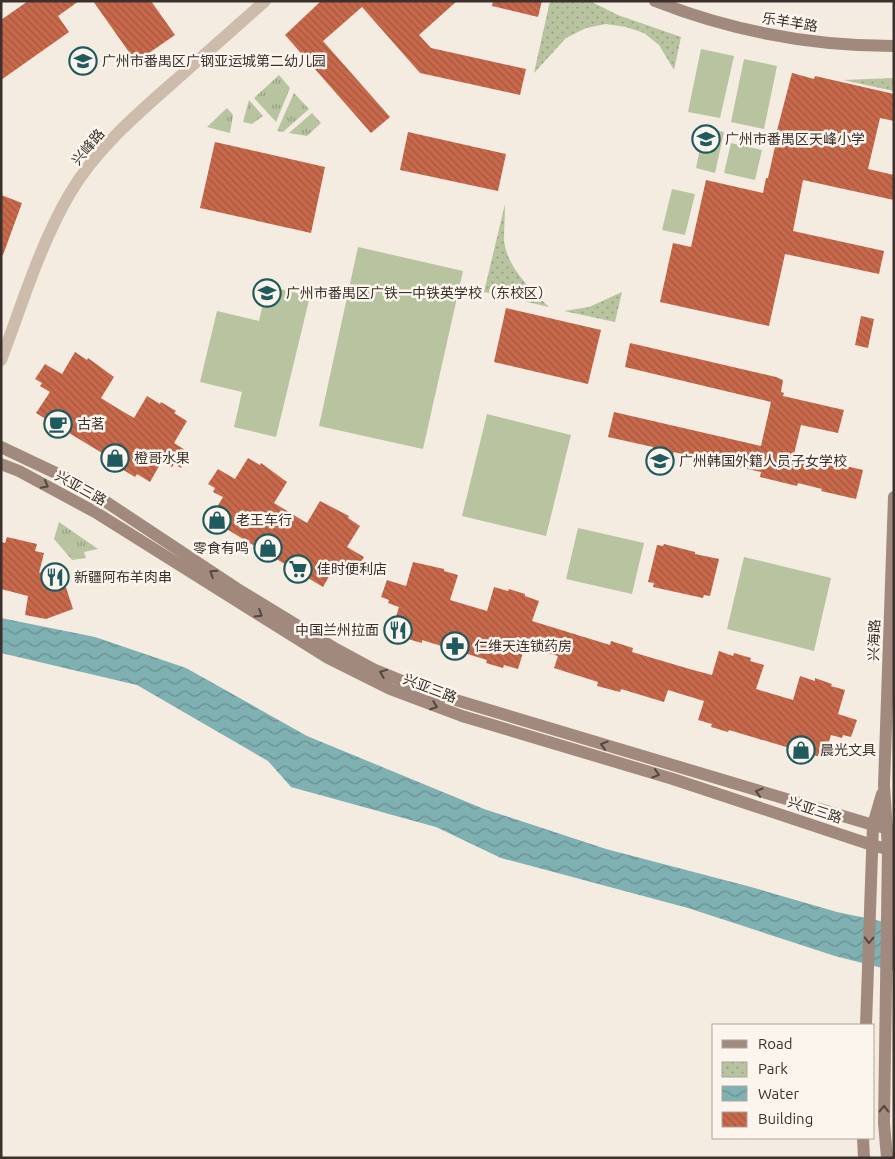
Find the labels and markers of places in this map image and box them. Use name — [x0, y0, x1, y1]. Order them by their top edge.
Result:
school or university icon: 广州市番禺区广钢亚运城第二幼儿园 — [68, 46, 98, 76]
place label: 广州市番禺区广钢亚运城第二幼儿园 — [102, 53, 326, 69]
school or university icon: 广州市番禺区天峰小学 — [691, 124, 721, 154]
place label: 广州市番禺区天峰小学 — [725, 131, 865, 147]
school or university icon: 广州市番禺区广铁一中铁英学校（东校区） — [252, 278, 282, 308]
place label: 广州市番禺区广铁一中铁英学校（东校区） — [286, 285, 552, 301]
cafe icon: 古茗 — [43, 409, 73, 439]
place label: 古茗 — [77, 416, 105, 432]
shop icon: 橙哥水果 — [100, 443, 130, 473]
school or university icon: 广州韩国外籍人员子女学校 — [645, 446, 675, 476]
place label: 橙哥水果 — [134, 450, 190, 466]
place label: 广州韩国外籍人员子女学校 — [679, 453, 847, 469]
shop icon: 老王车行 — [202, 505, 232, 535]
place label: 老王车行 — [236, 512, 292, 528]
shop icon: 零食有鸣 — [253, 533, 283, 563]
place label: 零食有鸣 — [193, 540, 249, 556]
supermarket icon: 佳时便利店 — [283, 554, 313, 584]
place label: 佳时便利店 — [317, 561, 387, 577]
restaurant icon: 新疆阿布羊肉串 — [40, 562, 70, 592]
place label: 新疆阿布羊肉串 — [74, 569, 172, 585]
restaurant icon: 中国兰州拉面 — [383, 615, 413, 645]
place label: 中国兰州拉面 — [295, 622, 379, 638]
pharmacy icon: 仁维天连锁药房 — [440, 631, 470, 661]
place label: 仁维天连锁药房 — [474, 638, 572, 654]
shop icon: 晨光文具 — [786, 735, 816, 765]
place label: 晨光文具 — [820, 742, 876, 758]

